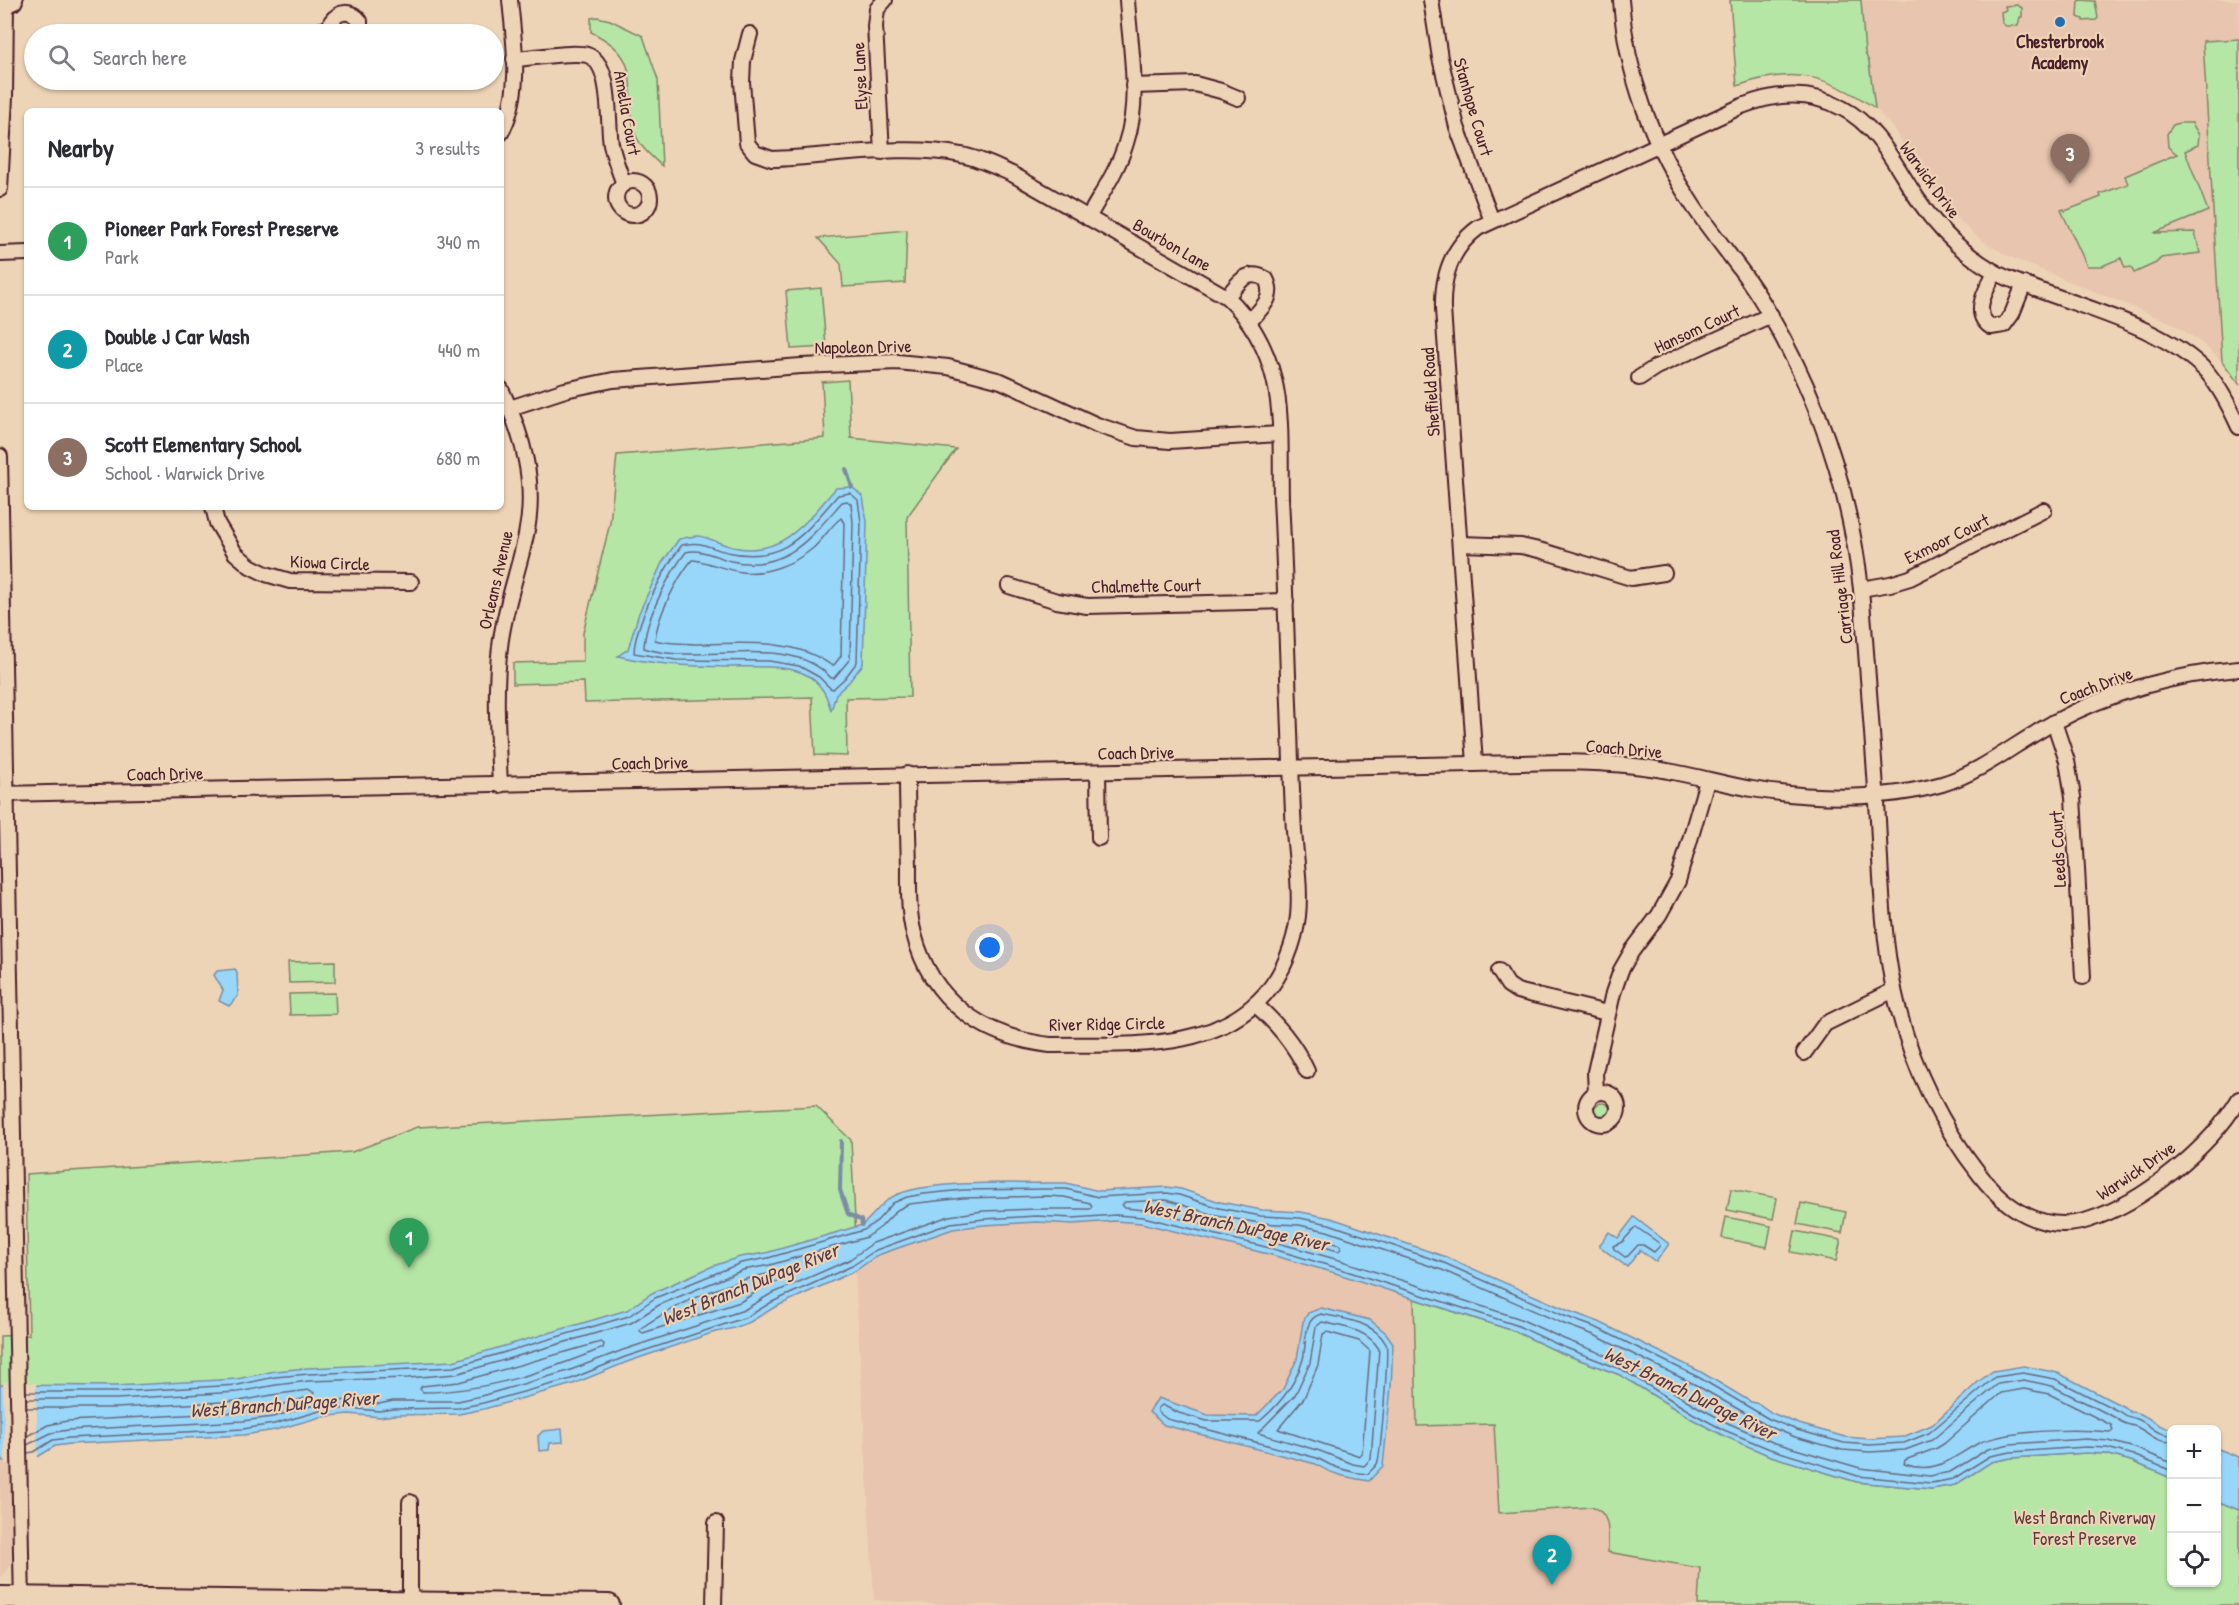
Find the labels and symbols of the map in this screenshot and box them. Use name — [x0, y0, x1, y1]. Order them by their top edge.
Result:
marker: Chesterbrook Academy — [2053, 15, 2067, 29]
place label: Chesterbrook Academy — [2016, 29, 2105, 76]
street label: Elyse Lane — [845, 42, 874, 110]
street label: Stanhope Court — [1448, 55, 1500, 160]
street label: Amelia Court — [608, 69, 647, 158]
pin: 3 — [2050, 134, 2090, 184]
street label: Warwick Drive — [1894, 136, 1967, 223]
street label: Bourbon Lane — [1129, 212, 1216, 277]
street label: Hansom Court — [1650, 298, 1744, 359]
street label: Napoleon Drive — [814, 333, 912, 360]
street label: Sheffield Road — [1415, 347, 1446, 437]
street label: Exmoor Court — [1900, 507, 1994, 570]
street label: Orleans Avenue — [472, 528, 519, 632]
street label: Carriage Hill Road — [1820, 528, 1859, 646]
street label: Kiowa Circle — [290, 549, 370, 576]
street label: Chalmette Court — [1091, 572, 1202, 599]
street label: Coach Drive — [2056, 660, 2136, 711]
street label: Coach Drive — [1585, 733, 1663, 764]
street label: Coach Drive — [1097, 739, 1175, 766]
street label: Coach Drive — [611, 749, 689, 776]
street label: Coach Drive — [126, 760, 204, 787]
street label: Leeds Court — [2043, 809, 2072, 888]
your location — [975, 933, 1004, 962]
street label: River Ridge Circle — [1049, 1010, 1165, 1037]
street label: Warwick Drive — [2091, 1135, 2180, 1206]
water label: West Branch DuPage River — [1141, 1192, 1333, 1259]
pin: 1 — [390, 1218, 428, 1268]
water label: West Branch DuPage River — [657, 1235, 845, 1332]
water label: West Branch DuPage River — [1599, 1339, 1783, 1448]
water label: West Branch DuPage River — [189, 1383, 381, 1425]
park label: West Branch Riverway Forest Preserve — [2014, 1505, 2156, 1551]
pin: 2 — [1532, 1536, 1572, 1585]

